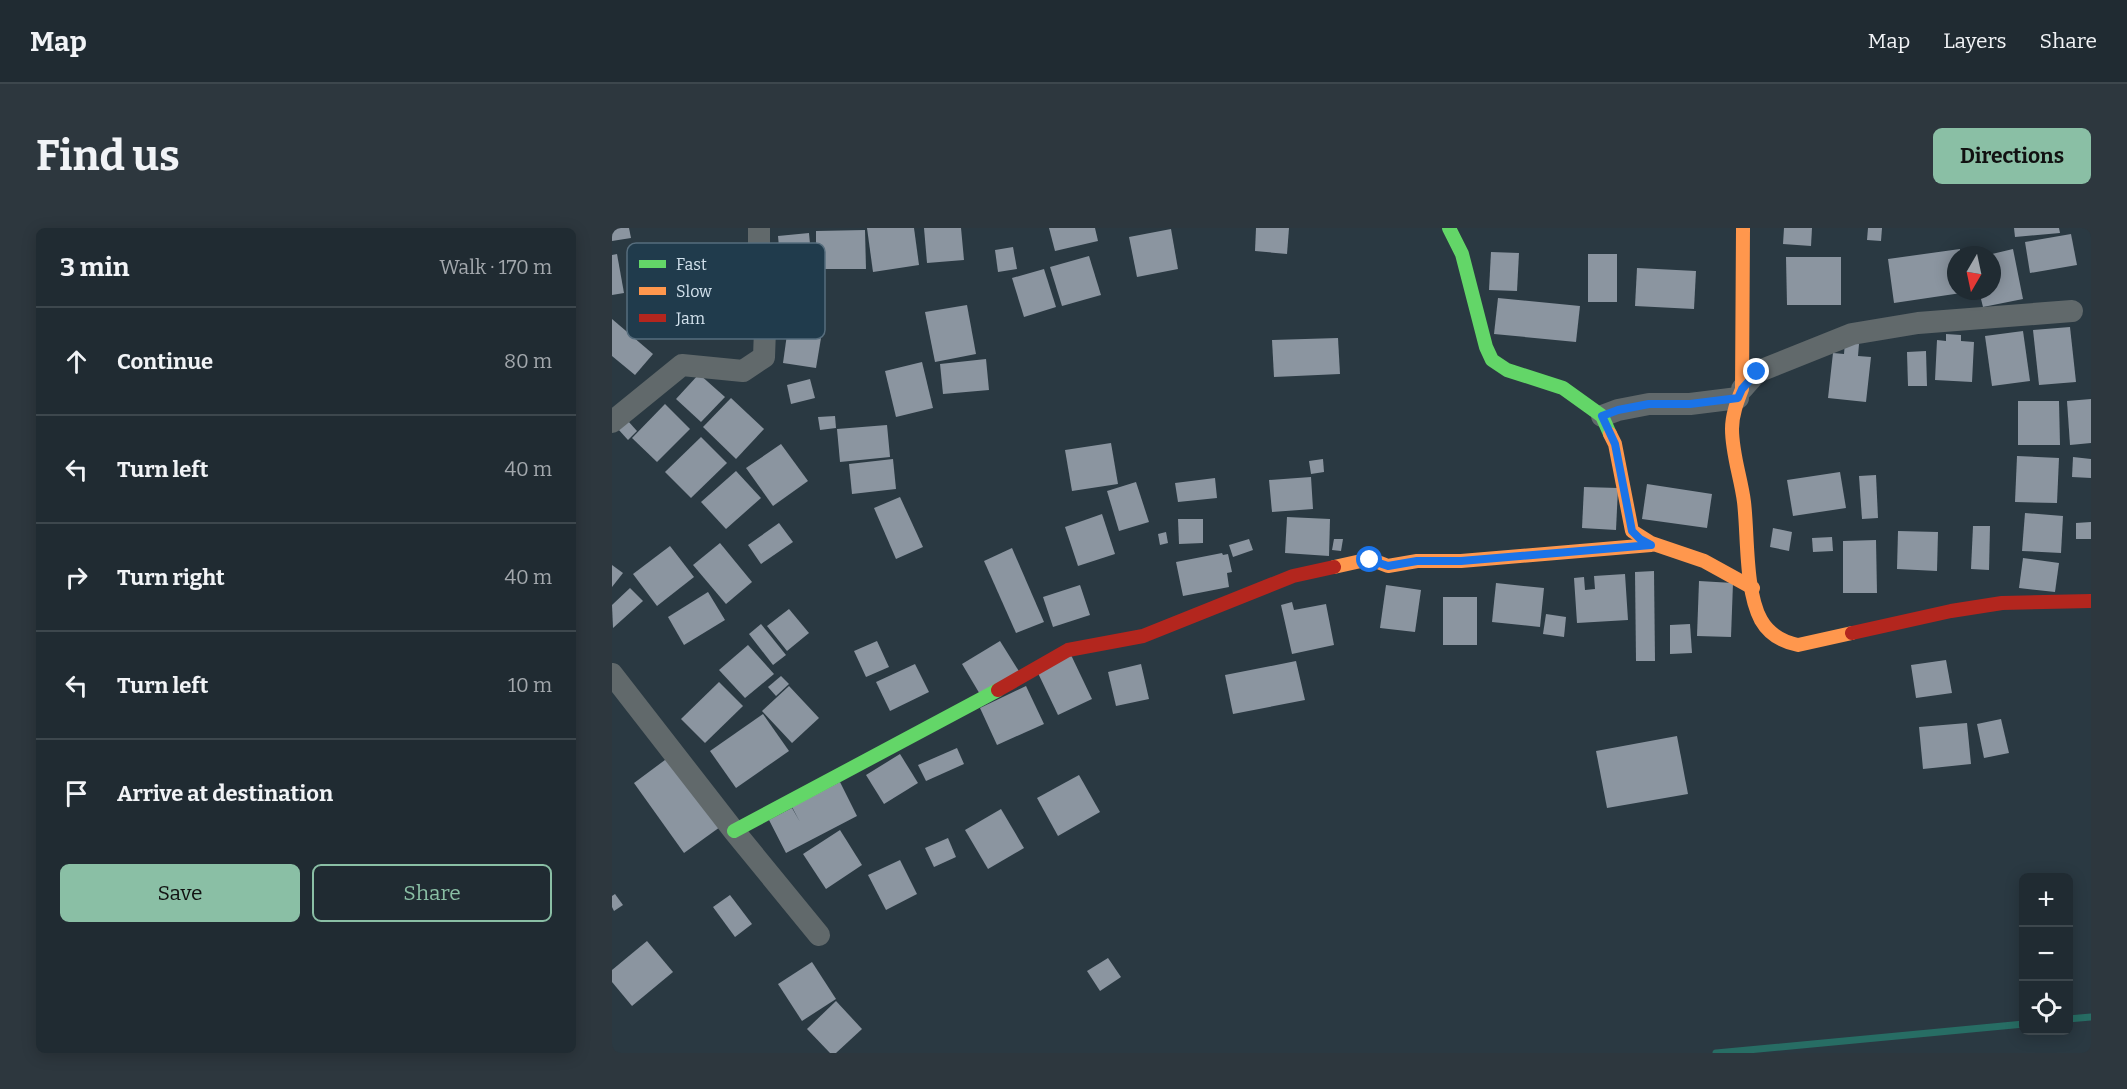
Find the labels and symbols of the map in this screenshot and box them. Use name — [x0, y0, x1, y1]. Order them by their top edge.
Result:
legend — [627, 243, 825, 339]
north arrow — [1947, 246, 2001, 300]
text: Fast — [676, 255, 707, 274]
text: Slow — [676, 282, 712, 301]
text: Jam — [675, 309, 705, 328]
route end — [1743, 358, 1769, 384]
route start — [1356, 546, 1382, 572]

